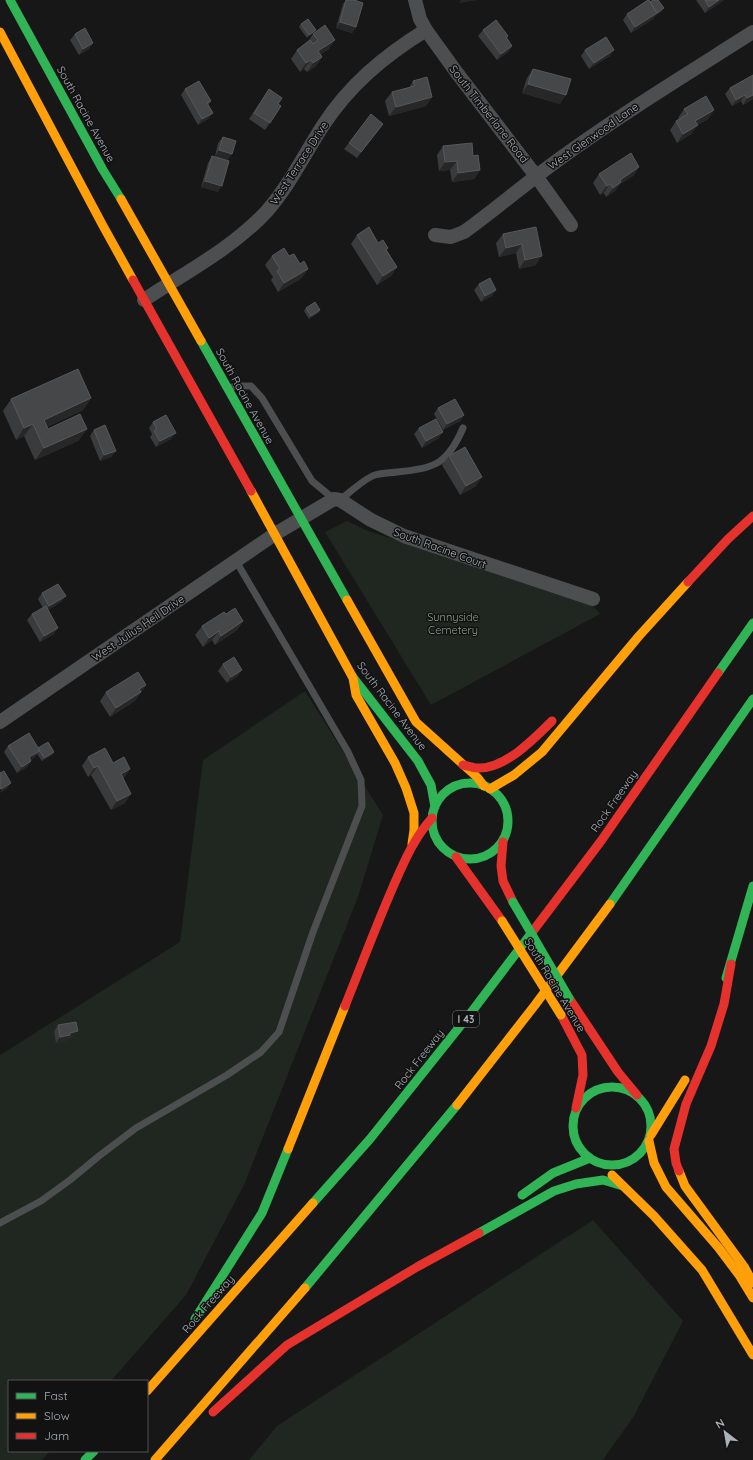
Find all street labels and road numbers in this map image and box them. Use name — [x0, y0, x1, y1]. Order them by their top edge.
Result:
street label: South Timberlane Road — [446, 62, 532, 166]
street label: South Racine Avenue — [54, 64, 118, 164]
street label: West Glenwood Lane — [545, 99, 641, 173]
street label: West Terrace Drive — [267, 119, 331, 207]
street label: South Racine Avenue — [213, 346, 277, 446]
street label: South Racine Court — [392, 525, 489, 571]
street label: West Julius Heil Drive — [89, 592, 187, 664]
street label: South Racine Avenue — [354, 659, 430, 753]
street label: Rock Freeway — [588, 767, 640, 835]
street label: South Racine Avenue — [521, 935, 589, 1035]
road number: I 43 — [453, 1011, 479, 1027]
street label: Rock Freeway — [391, 1026, 447, 1092]
street label: Rock Freeway — [179, 1272, 237, 1336]

